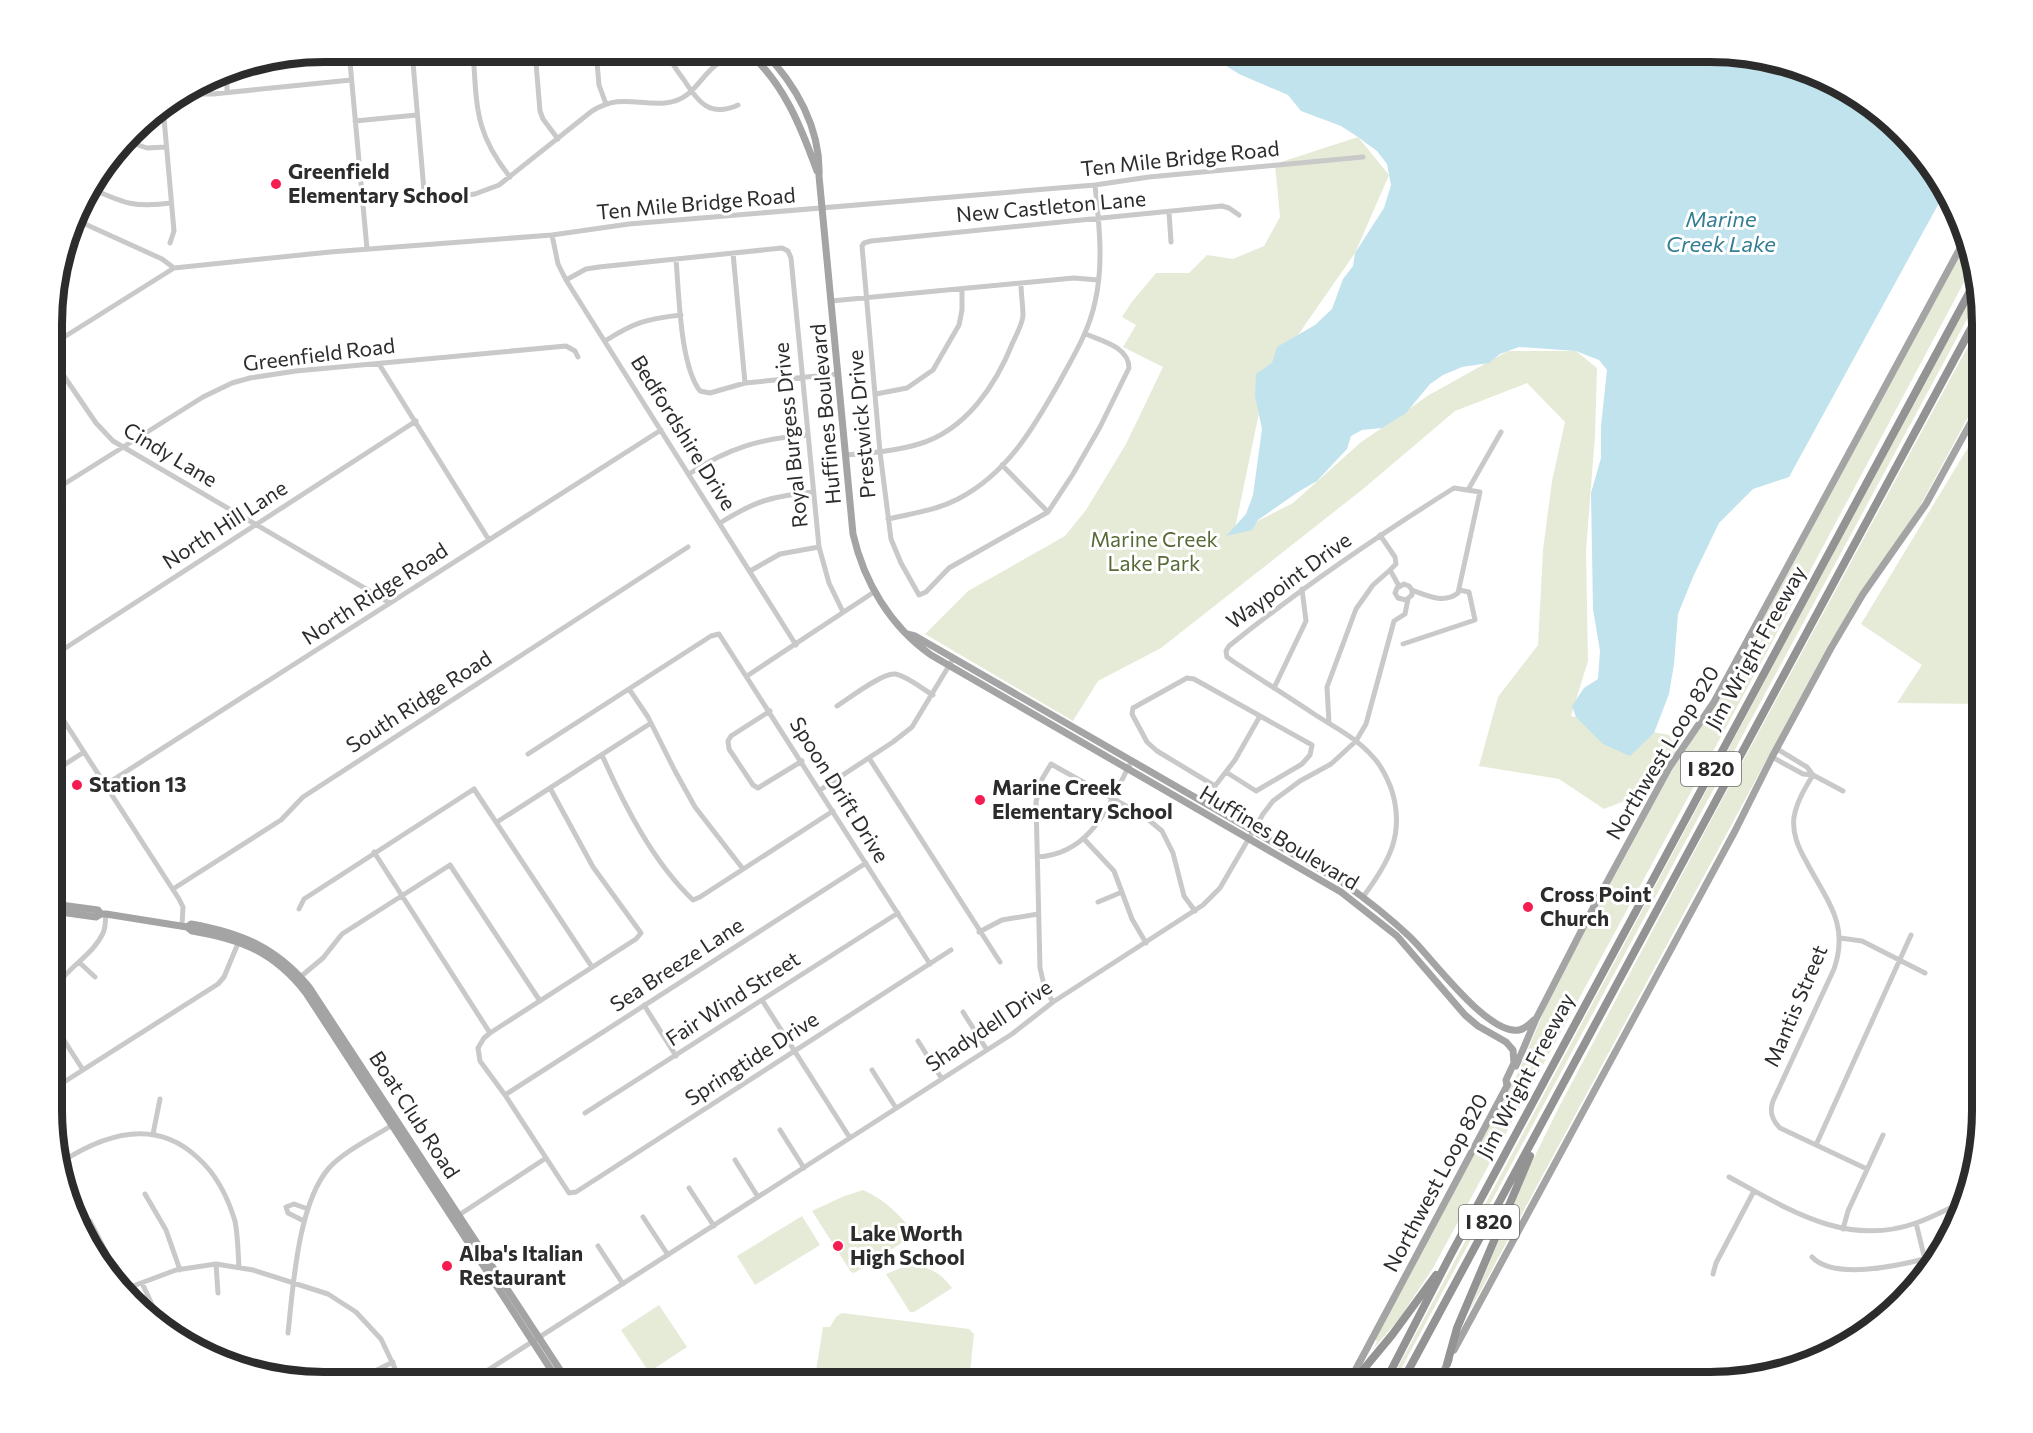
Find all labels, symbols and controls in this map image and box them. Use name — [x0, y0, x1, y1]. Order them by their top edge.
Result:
street label: Ten Mile Bridge Road — [1079, 135, 1280, 180]
place label: Greenfield Elementary School — [288, 158, 469, 207]
marker: Greenfield Elementary School — [269, 177, 283, 191]
street label: Ten Mile Bridge Road — [595, 181, 796, 224]
street label: New Castleton Lane — [955, 185, 1147, 226]
water label: Marine Creek Lake — [1666, 205, 1776, 257]
street label: Huffines Boulevard — [804, 323, 845, 506]
street label: Greenfield Road — [241, 332, 396, 375]
street label: Royal Burgess Drive — [767, 341, 812, 529]
street label: Prestwick Drive — [842, 349, 879, 499]
street label: Bedfordshire Drive — [626, 350, 742, 514]
street label: Cindy Lane — [119, 416, 222, 491]
street label: North Hill Lane — [157, 474, 291, 573]
park label: Marine Creek Lake Park — [1090, 526, 1218, 575]
street label: Waypoint Drive — [1221, 526, 1355, 633]
street label: North Ridge Road — [297, 536, 452, 649]
street label: Jim Wright Freeway — [1699, 561, 1810, 734]
street label: South Ridge Road — [341, 644, 496, 757]
street label: Northwest Loop 820 — [1600, 661, 1724, 844]
street label: Spoon Drift Drive — [785, 712, 895, 867]
road number: I 820 — [1681, 752, 1741, 786]
place label: Station 13 — [89, 771, 187, 796]
place label: Marine Creek Elementary School — [992, 774, 1173, 823]
marker: Station 13 — [70, 778, 84, 792]
street label: Huffines Boulevard — [1196, 779, 1364, 894]
marker: Marine Creek Elementary School — [973, 793, 987, 807]
place label: Cross Point Church — [1540, 881, 1651, 930]
marker: Cross Point Church — [1521, 900, 1535, 914]
street label: Sea Breeze Lane — [605, 911, 747, 1016]
street label: Mantis Street — [1758, 941, 1831, 1070]
street label: Fair Wind Street — [660, 945, 804, 1050]
street label: Shadydell Drive — [920, 973, 1056, 1076]
street label: Jim Wright Freeway — [1470, 988, 1579, 1162]
street label: Springtide Drive — [680, 1005, 823, 1110]
street label: Boat Club Road — [365, 1046, 466, 1182]
street label: Northwest Loop 820 — [1377, 1089, 1492, 1276]
road number: I 820 — [1459, 1205, 1519, 1239]
place label: Lake Worth High School — [850, 1220, 965, 1269]
marker: Lake Worth High School — [831, 1239, 845, 1253]
place label: Alba's Italian Restaurant — [459, 1240, 583, 1289]
marker: Alba's Italian Restaurant — [440, 1259, 454, 1273]

